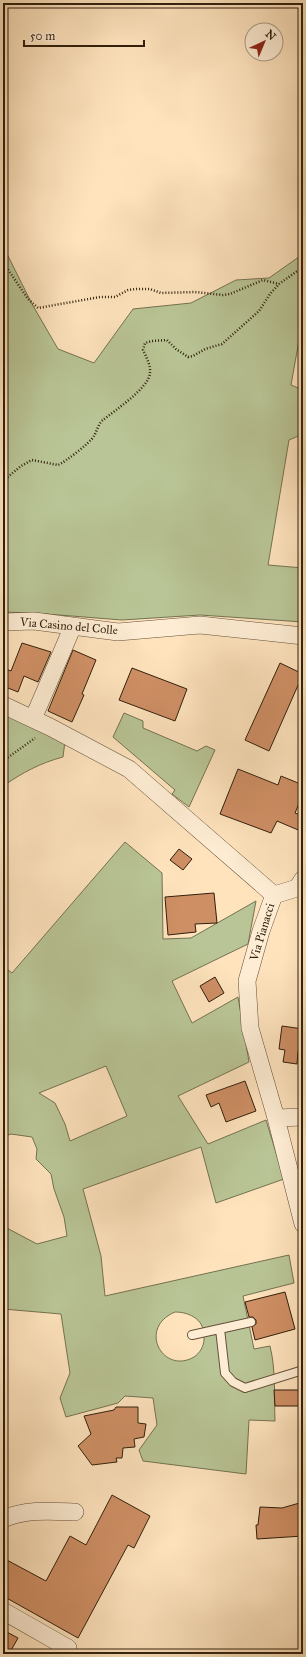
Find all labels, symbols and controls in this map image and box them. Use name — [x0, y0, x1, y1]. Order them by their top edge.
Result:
scale bar — [24, 22, 144, 48]
north arrow — [244, 22, 284, 62]
text: N — [263, 27, 279, 44]
text: 50 m — [30, 29, 55, 43]
street label: Via Casino del Colle — [19, 615, 118, 637]
street label: Via Pianacci — [246, 901, 278, 963]

